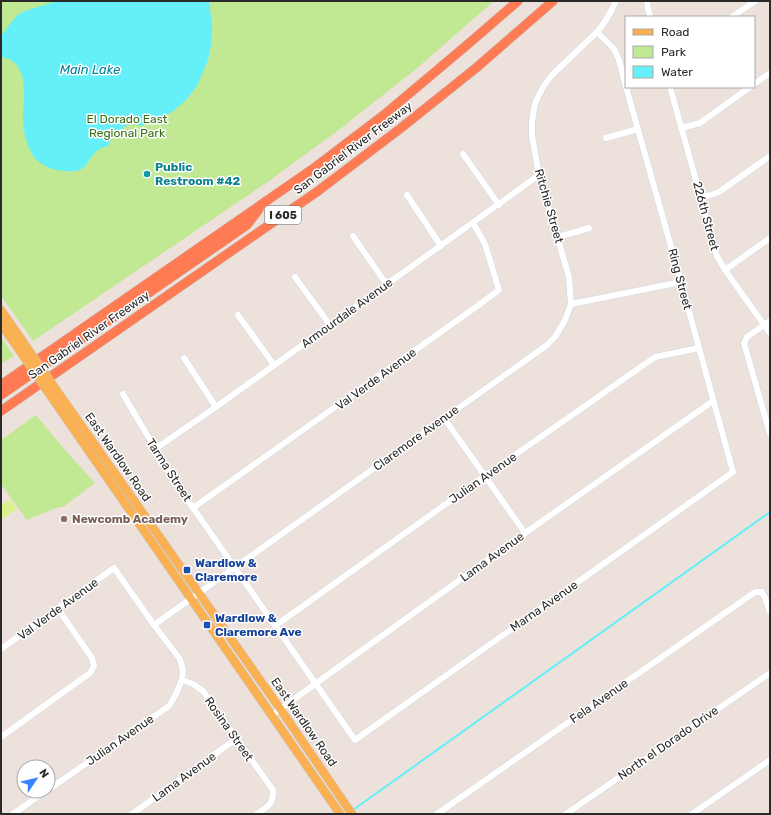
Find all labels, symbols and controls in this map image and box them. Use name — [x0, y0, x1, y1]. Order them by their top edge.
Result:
legend — [625, 16, 755, 88]
text: Road — [661, 25, 689, 39]
text: Park — [661, 45, 687, 59]
water label: Main Lake — [60, 62, 120, 77]
text: Water — [661, 65, 693, 79]
street label: San Gabriel River Freeway — [291, 99, 415, 197]
park label: El Dorado East Regional Park — [86, 112, 168, 140]
place label: Public Restroom #42 — [155, 160, 241, 188]
street label: Ritchie Street — [532, 167, 566, 245]
marker: Public Restroom #42 — [142, 169, 152, 179]
street label: 226th Street — [690, 180, 722, 252]
road number: I 605 — [265, 206, 301, 224]
street label: Ring Street — [665, 247, 695, 311]
street label: Armourdale Avenue — [298, 275, 396, 351]
street label: San Gabriel River Freeway — [26, 288, 153, 382]
street label: Val Verde Avenue — [333, 345, 419, 413]
street label: Claremore Avenue — [371, 402, 462, 474]
street label: East Wardlow Road — [82, 410, 154, 504]
street label: Tarma Street — [144, 436, 195, 504]
street label: Julian Avenue — [447, 449, 520, 506]
place label: Newcomb Academy — [72, 512, 188, 526]
marker: Newcomb Academy — [59, 514, 69, 524]
street label: Lama Avenue — [457, 529, 527, 585]
place label: Wardlow & Claremore — [195, 556, 257, 584]
marker: Wardlow & Claremore — [182, 565, 192, 575]
street label: Val Verde Avenue — [15, 575, 101, 643]
street label: Marna Avenue — [508, 577, 581, 634]
place label: Wardlow & Claremore Ave — [215, 611, 302, 639]
marker: Wardlow & Claremore Ave — [202, 620, 212, 630]
street label: East Wardlow Road — [268, 675, 340, 769]
street label: Fela Avenue — [567, 676, 631, 726]
street label: Rosina Street — [202, 694, 256, 764]
street label: North el Dorado Drive — [615, 703, 721, 783]
street label: Julian Avenue — [84, 711, 157, 768]
street label: Lama Avenue — [149, 749, 219, 805]
north arrow — [16, 759, 56, 799]
text: N — [36, 767, 51, 781]

